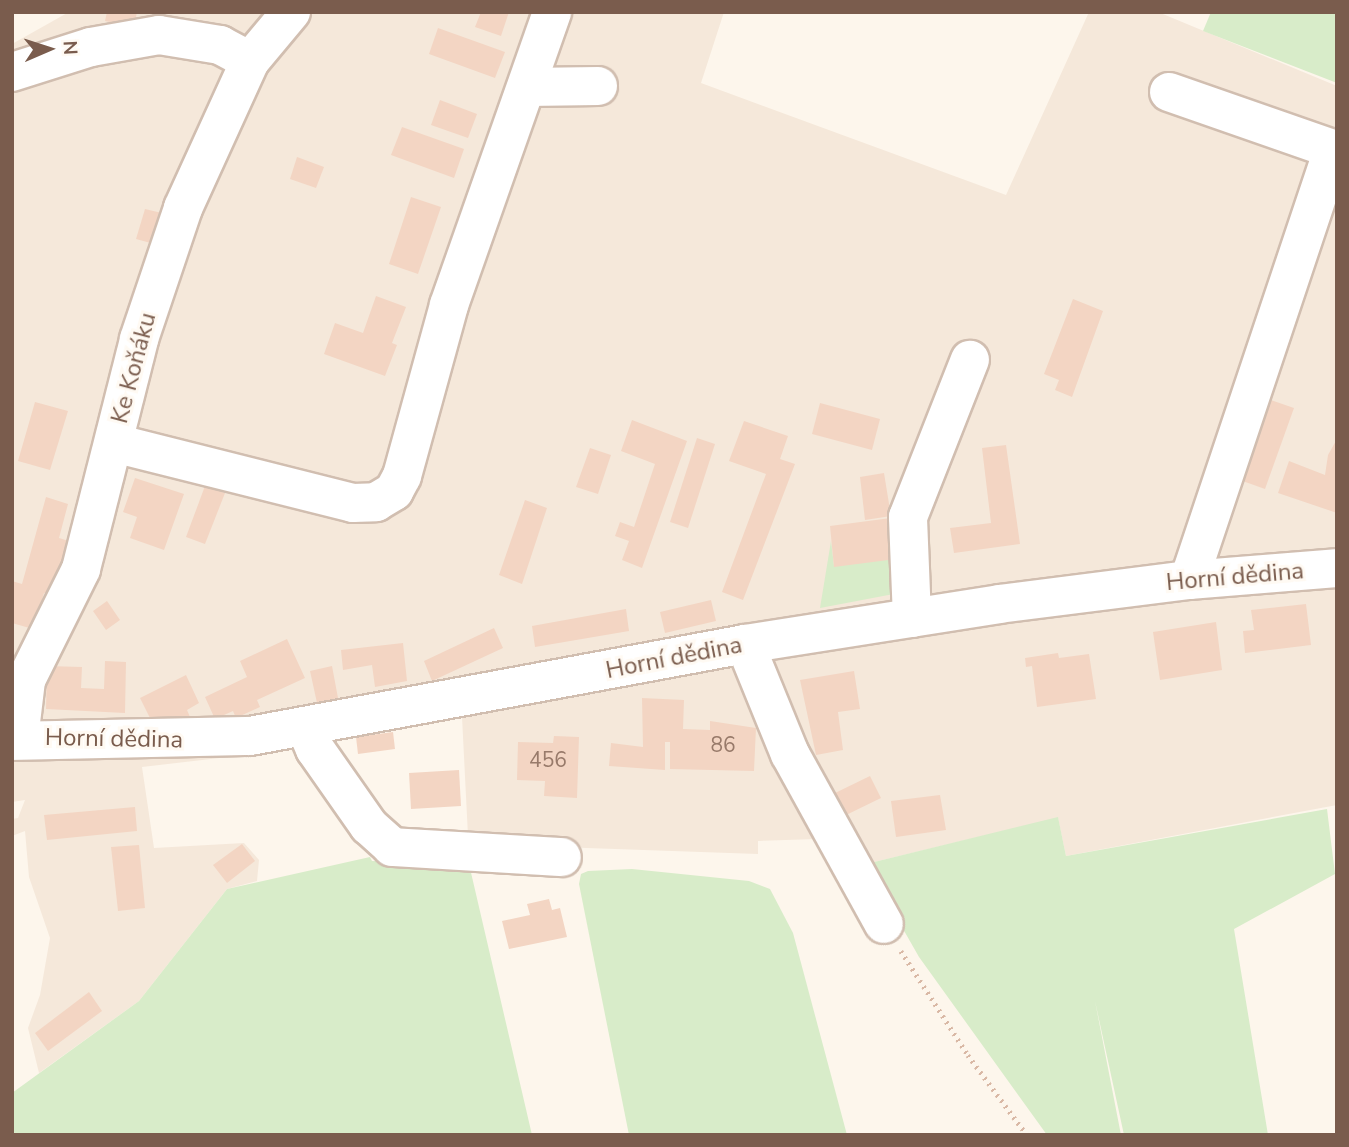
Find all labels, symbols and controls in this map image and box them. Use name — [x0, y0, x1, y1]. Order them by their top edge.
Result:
north arrow — [14, 14, 84, 84]
text: N — [57, 40, 83, 56]
street label: Ke Koňáku — [105, 309, 163, 427]
street label: Horní dědina — [1165, 557, 1305, 597]
street label: Horní dědina — [603, 631, 745, 685]
street label: Horní dědina — [45, 723, 183, 755]
house number: 86 — [710, 732, 736, 758]
house number: 456 — [529, 747, 567, 773]

